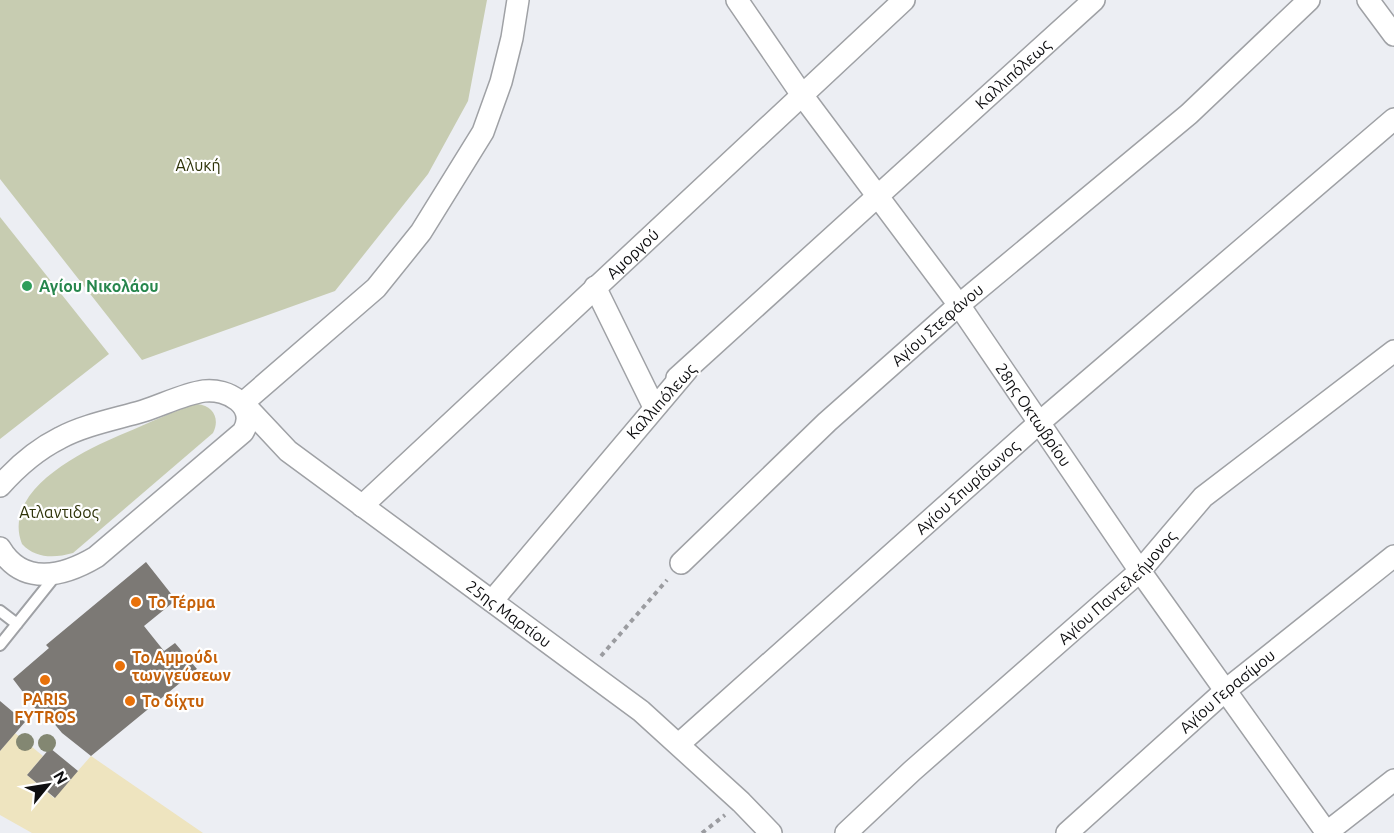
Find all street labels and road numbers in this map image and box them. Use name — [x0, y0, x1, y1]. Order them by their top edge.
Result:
street label: Καλλιπόλεως — [971, 35, 1055, 112]
street label: Αμοργού — [603, 225, 662, 282]
street label: Αγίου Στεφάνου — [888, 280, 987, 370]
street label: Καλλιπόλεως — [623, 360, 700, 443]
street label: 28ης Οκτωβρίου — [992, 360, 1075, 470]
street label: Αγίου Σπυρίδωνος — [912, 436, 1023, 538]
street label: Αγίου Παντελεήμονος — [1054, 527, 1180, 648]
street label: 25ης Μαρτίου — [463, 576, 555, 651]
street label: Αγίου Γερασίμου — [1176, 646, 1278, 736]

